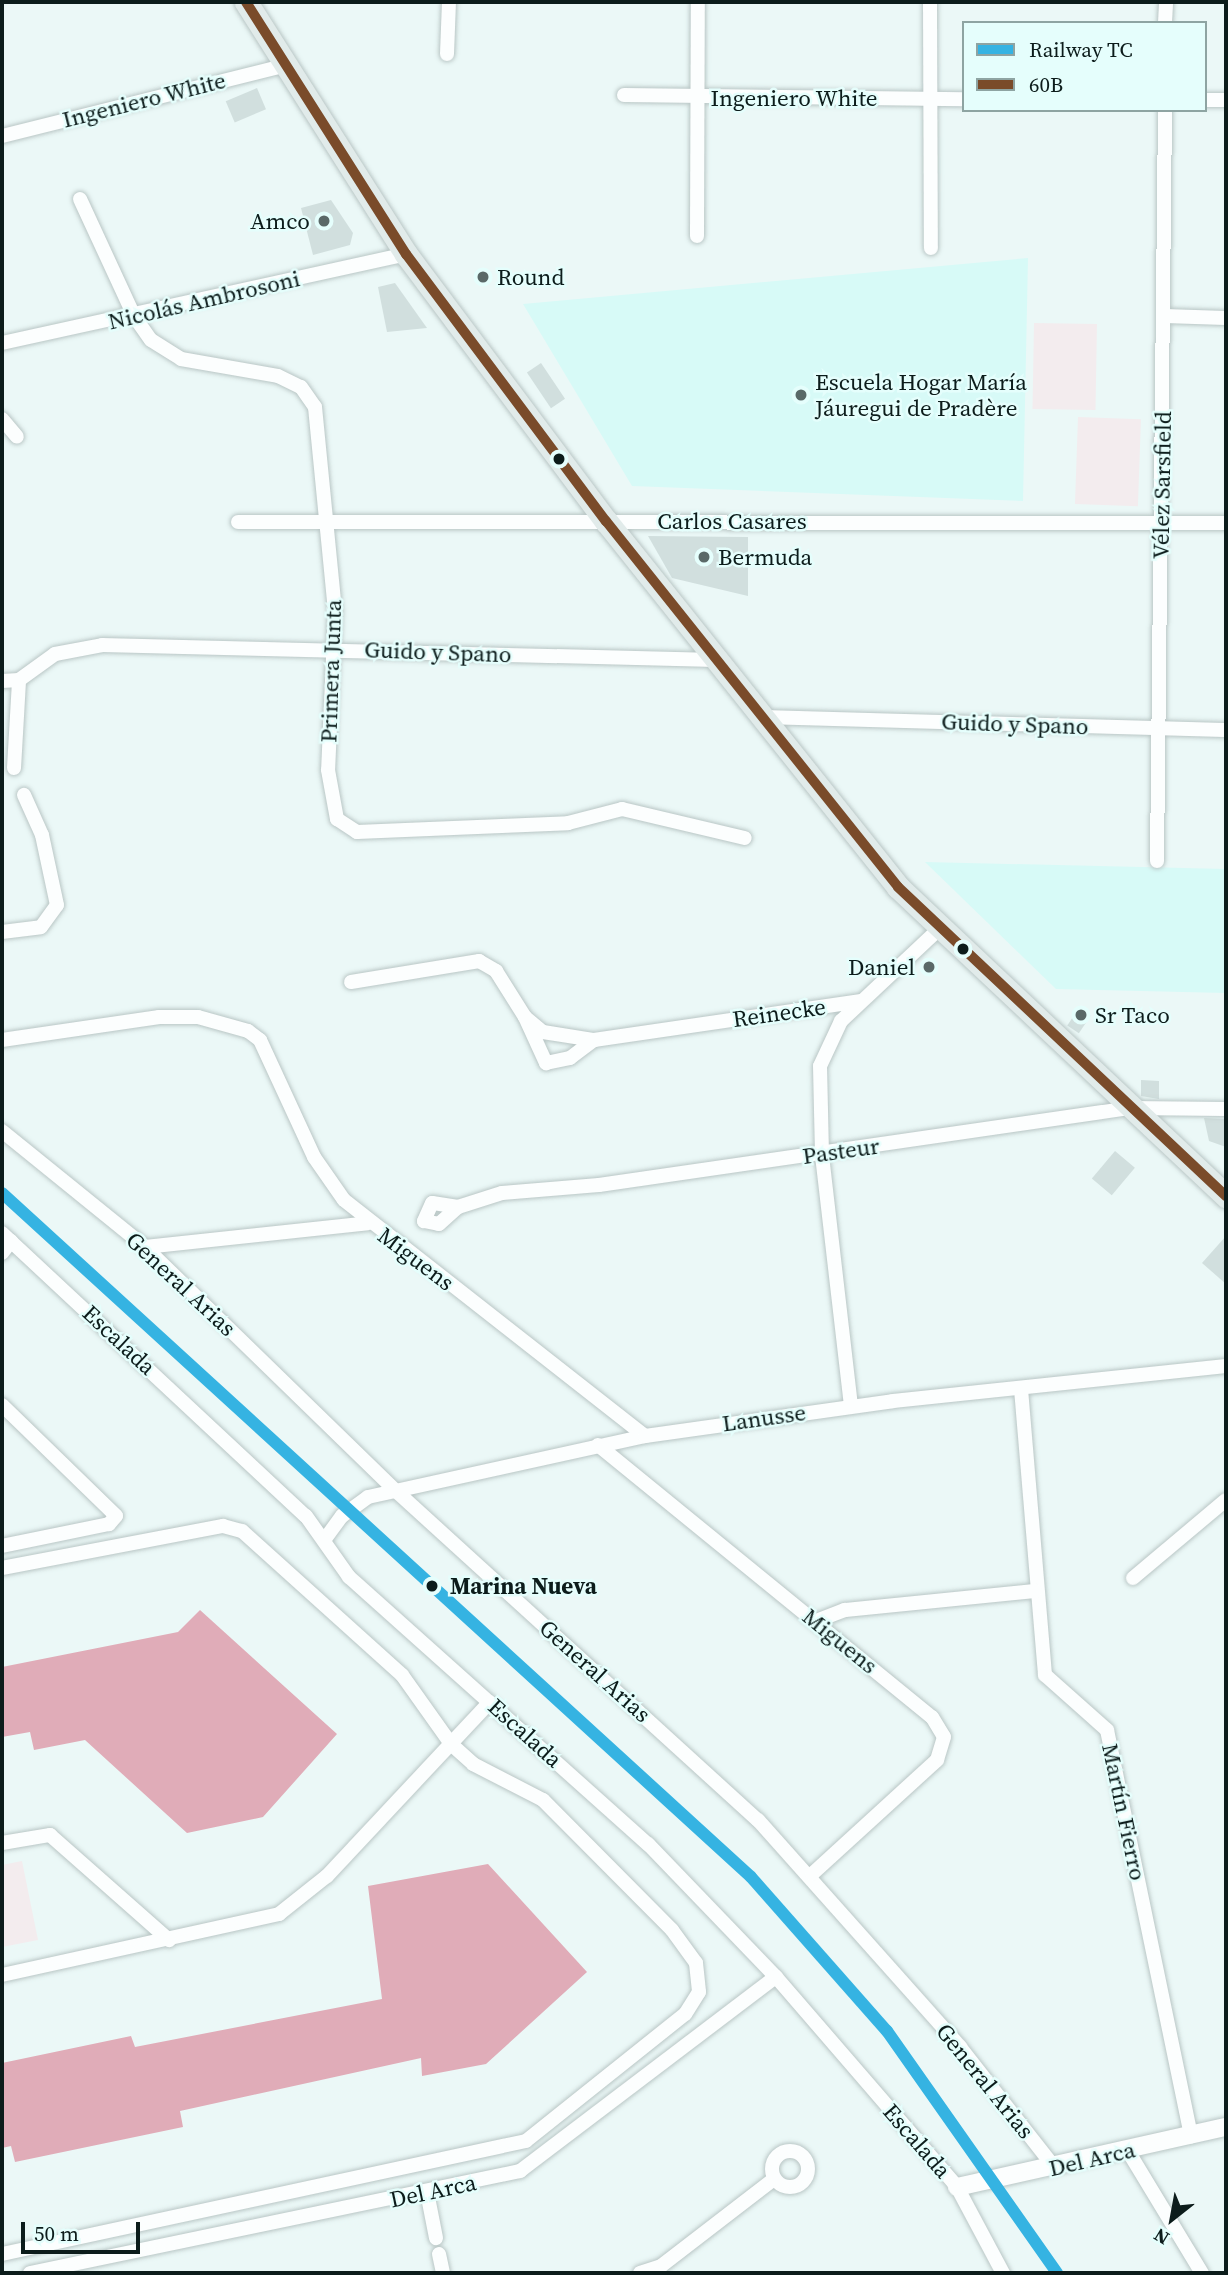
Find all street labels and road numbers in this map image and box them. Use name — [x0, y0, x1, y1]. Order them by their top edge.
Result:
street label: Ingeniero White — [59, 66, 229, 134]
street label: Ingeniero White — [710, 84, 878, 112]
street label: Nicolás Ambrosoni — [105, 265, 303, 335]
street label: Vélez Sarsfield — [1147, 411, 1177, 559]
street label: Carlos Casares — [657, 507, 807, 535]
street label: Primera Junta — [315, 599, 347, 743]
street label: Guido y Spano — [364, 636, 512, 668]
street label: Guido y Spano — [941, 708, 1089, 740]
street label: Reinecke — [731, 993, 827, 1033]
street label: Pasteur — [801, 1132, 881, 1170]
street label: Miguens — [372, 1221, 460, 1297]
street label: General Arias — [120, 1226, 242, 1342]
street label: Escalada — [77, 1299, 161, 1381]
street label: Lanusse — [720, 1398, 808, 1438]
street label: Miguens — [797, 1602, 883, 1680]
street label: General Arias — [534, 1614, 656, 1728]
street label: Escalada — [482, 1693, 568, 1773]
street label: Martín Fierro — [1096, 1741, 1152, 1883]
street label: General Arias — [930, 2018, 1040, 2144]
street label: Escalada — [877, 2098, 957, 2184]
street label: Del Arca — [1046, 2136, 1138, 2182]
street label: Del Arca — [387, 2168, 479, 2214]

